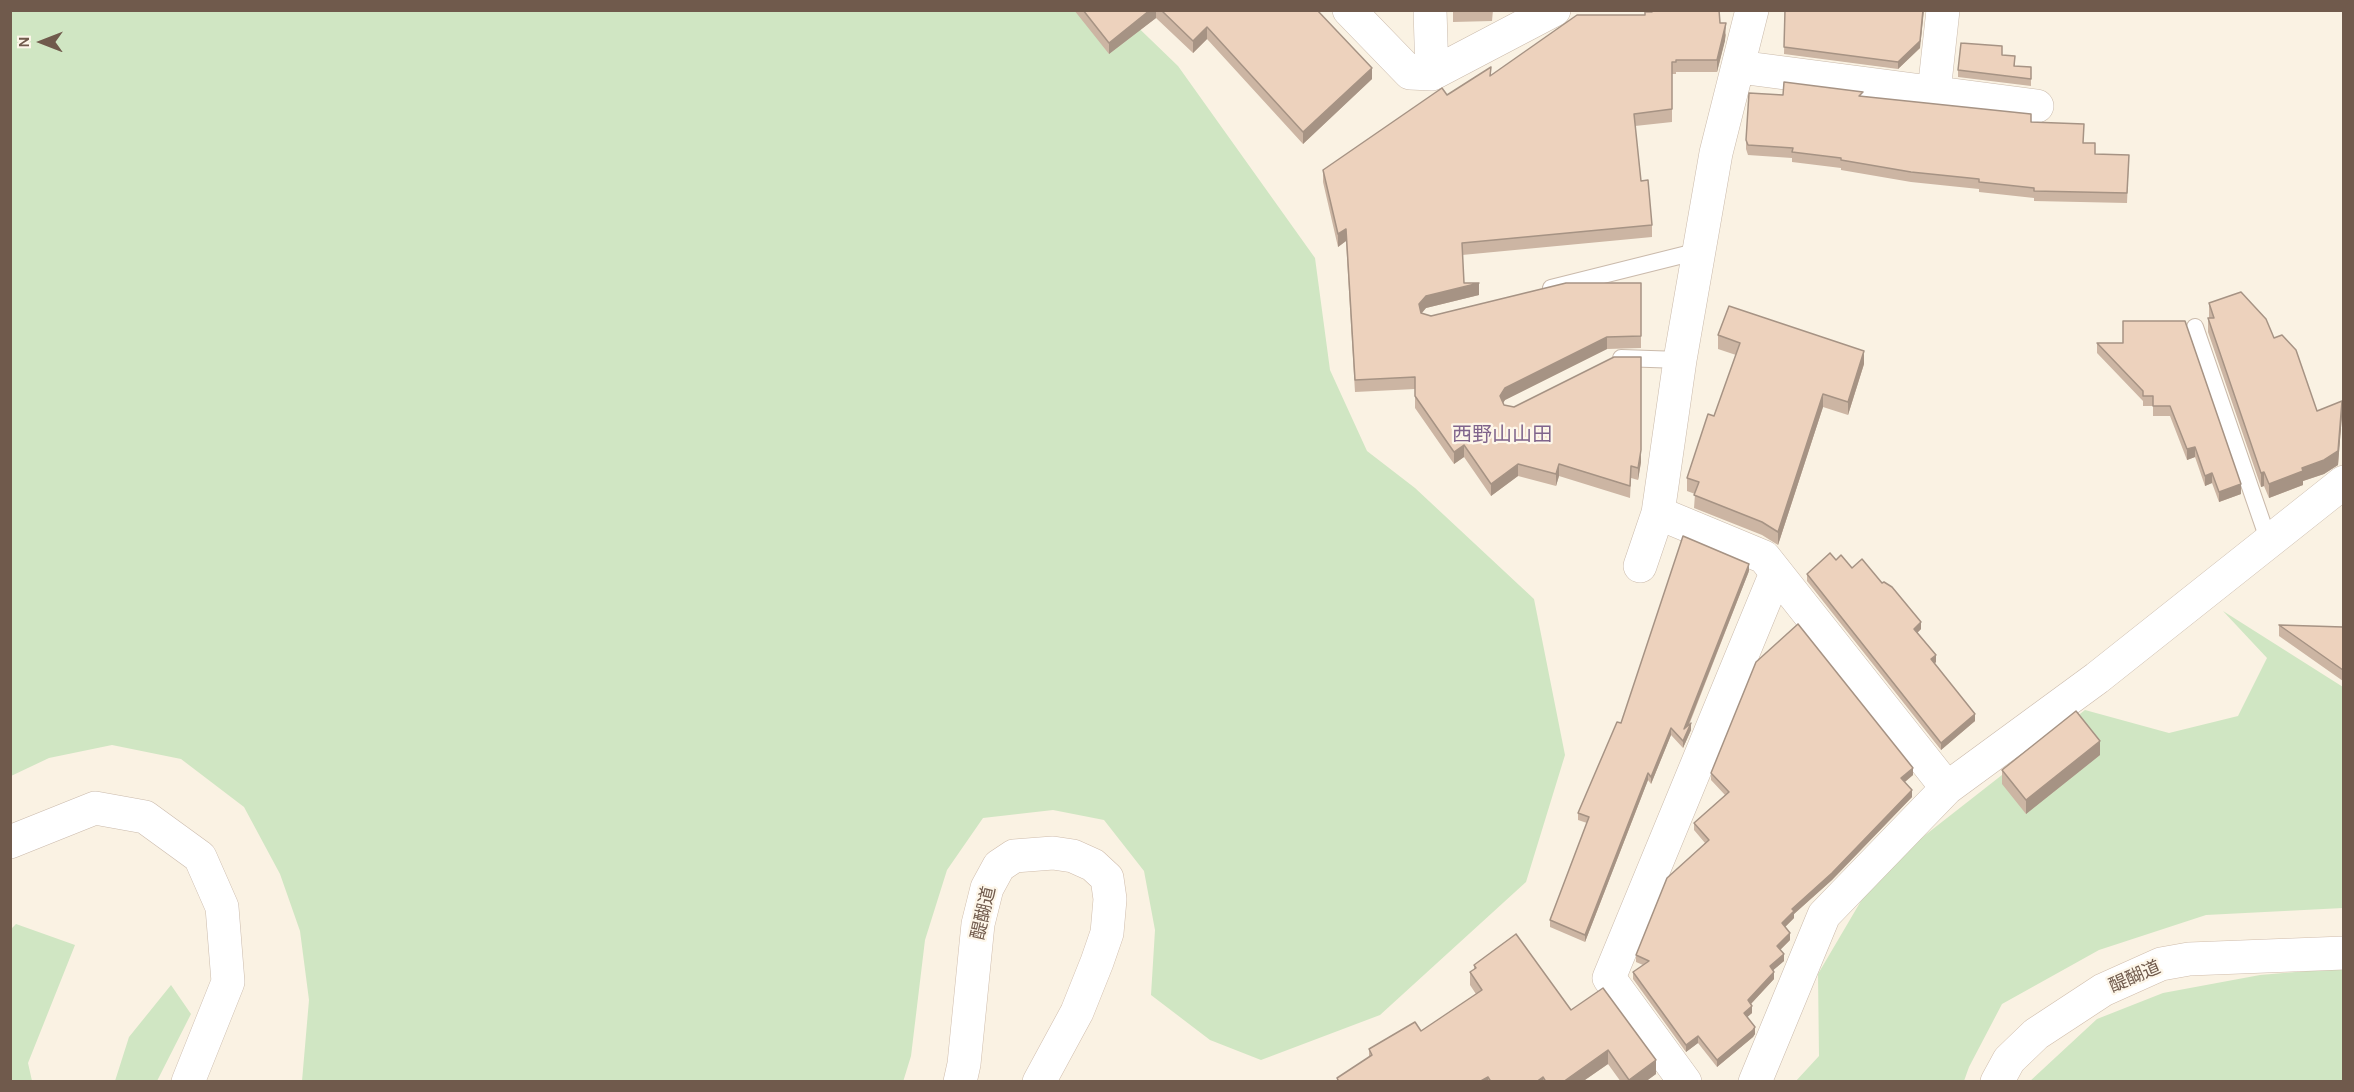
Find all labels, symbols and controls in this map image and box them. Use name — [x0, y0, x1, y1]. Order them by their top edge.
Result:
north arrow — [12, 12, 72, 72]
text: N — [14, 36, 33, 48]
district label: 西野山山田 — [1452, 423, 1552, 447]
street label: 醍醐道 — [967, 884, 1001, 942]
street label: 醍醐道 — [2106, 957, 2164, 997]

